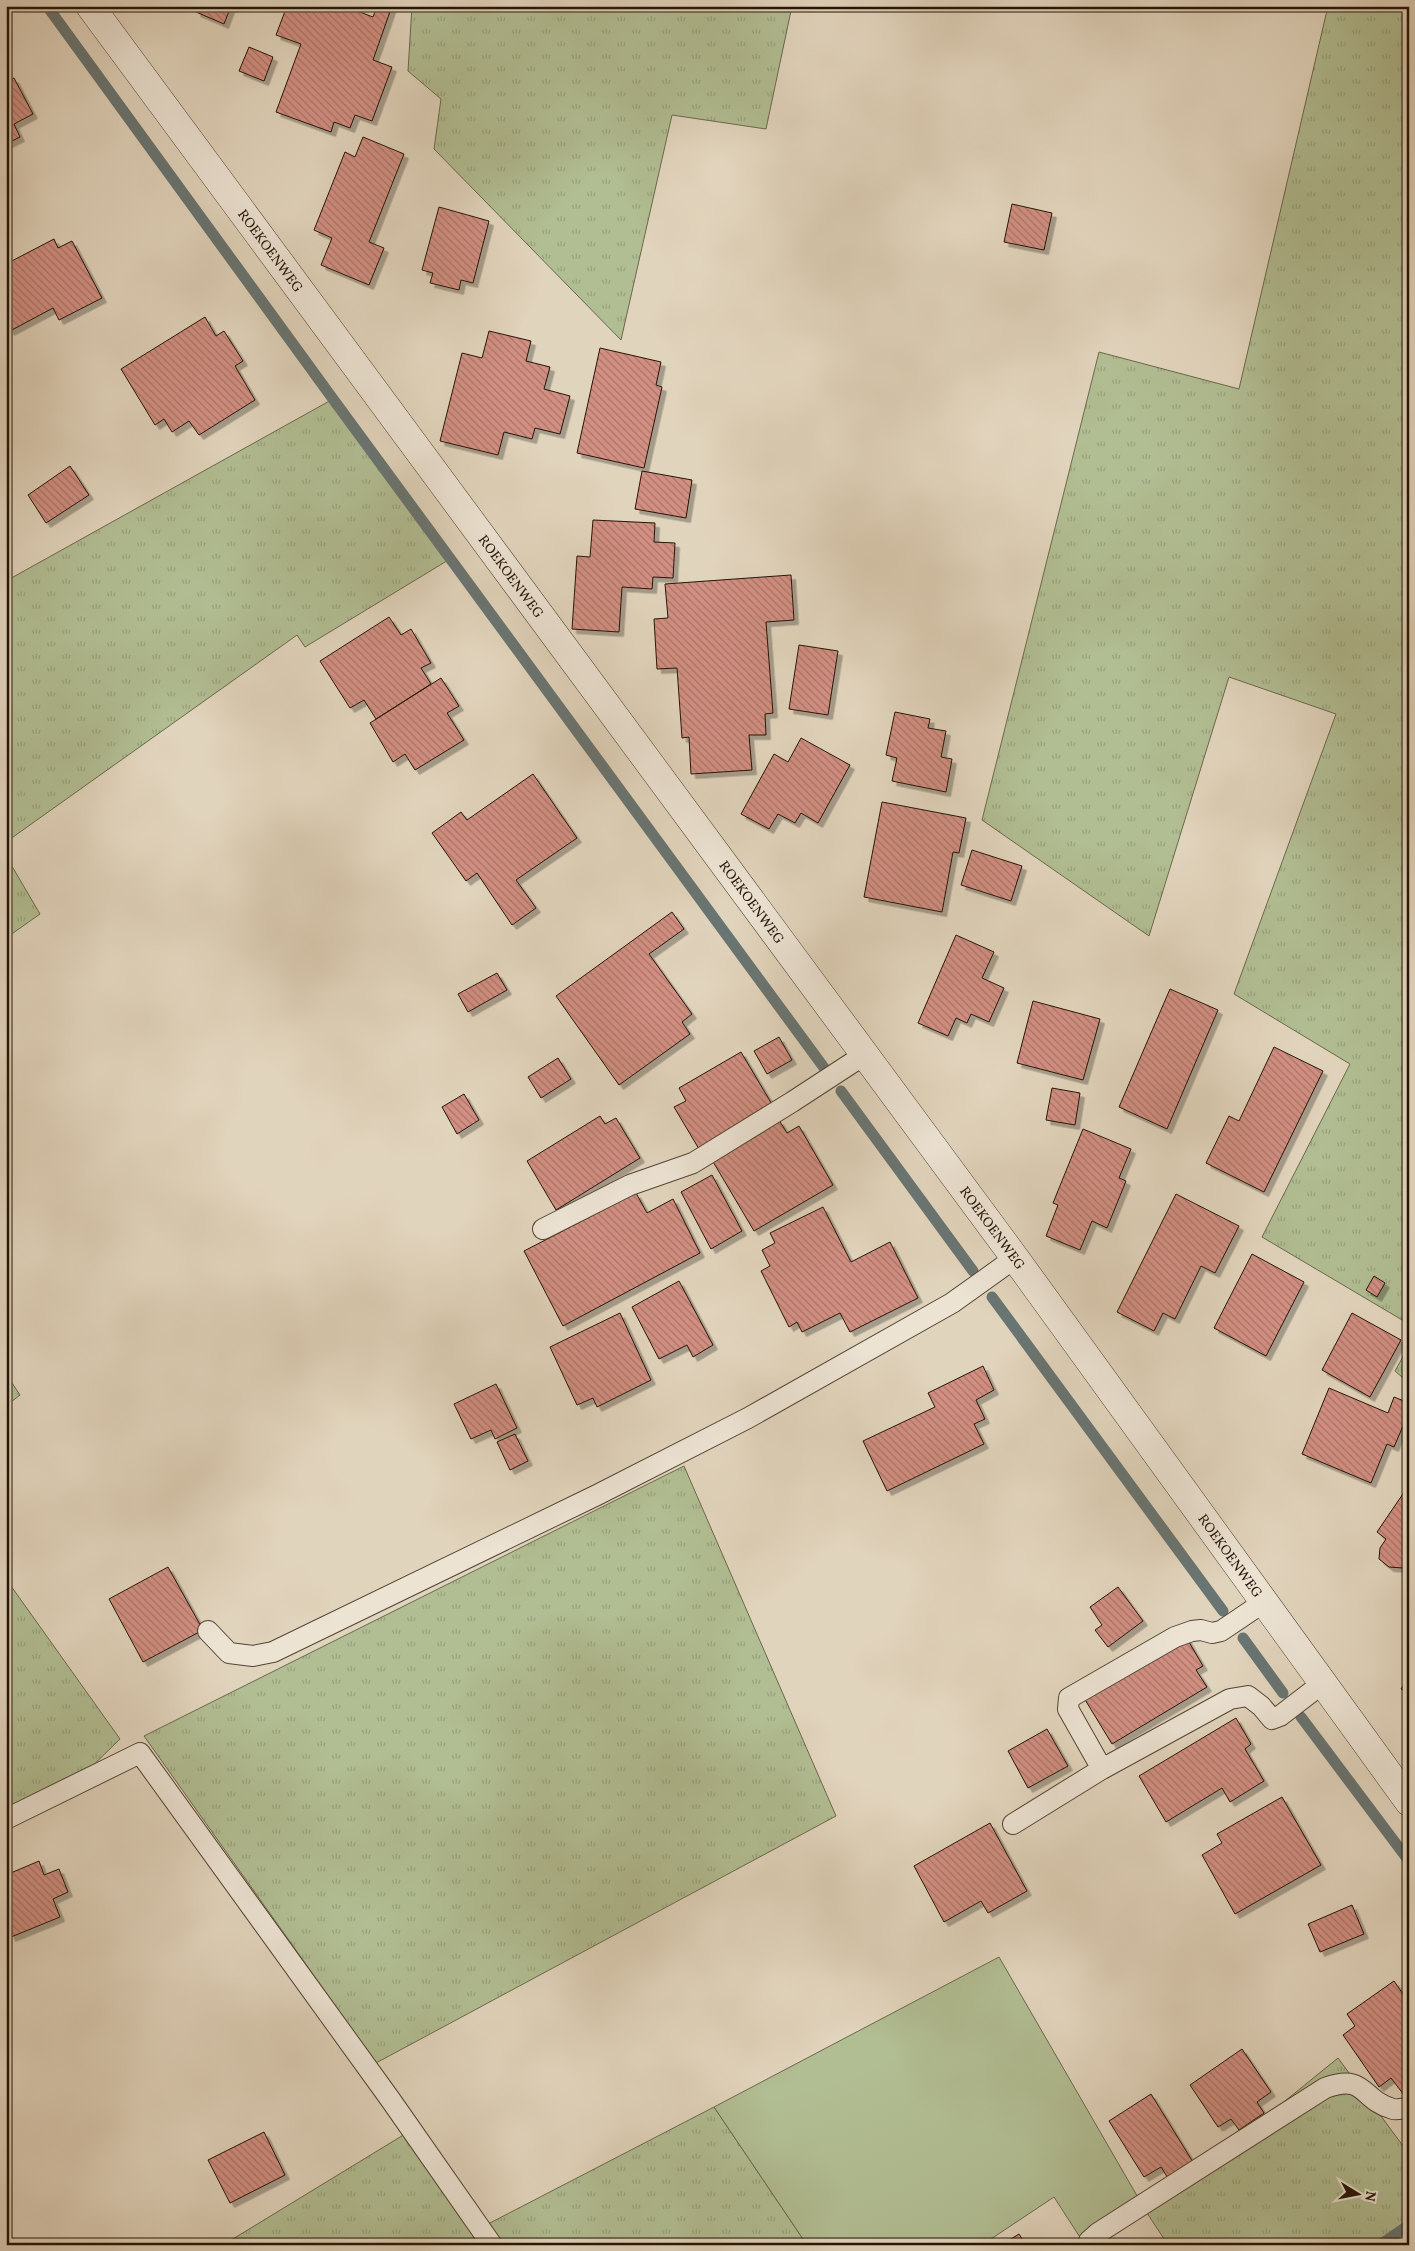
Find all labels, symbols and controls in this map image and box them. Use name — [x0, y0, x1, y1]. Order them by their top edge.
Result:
street label: ROEKOENWEG — [232, 206, 307, 297]
street label: ROEKOENWEG — [473, 532, 547, 623]
street label: ROEKOENWEG — [714, 857, 788, 948]
street label: ROEKOENWEG — [954, 1183, 1028, 1274]
street label: ROEKOENWEG — [1193, 1511, 1266, 1602]
north arrow — [1332, 2168, 1382, 2218]
text: N — [1359, 2189, 1380, 2203]

